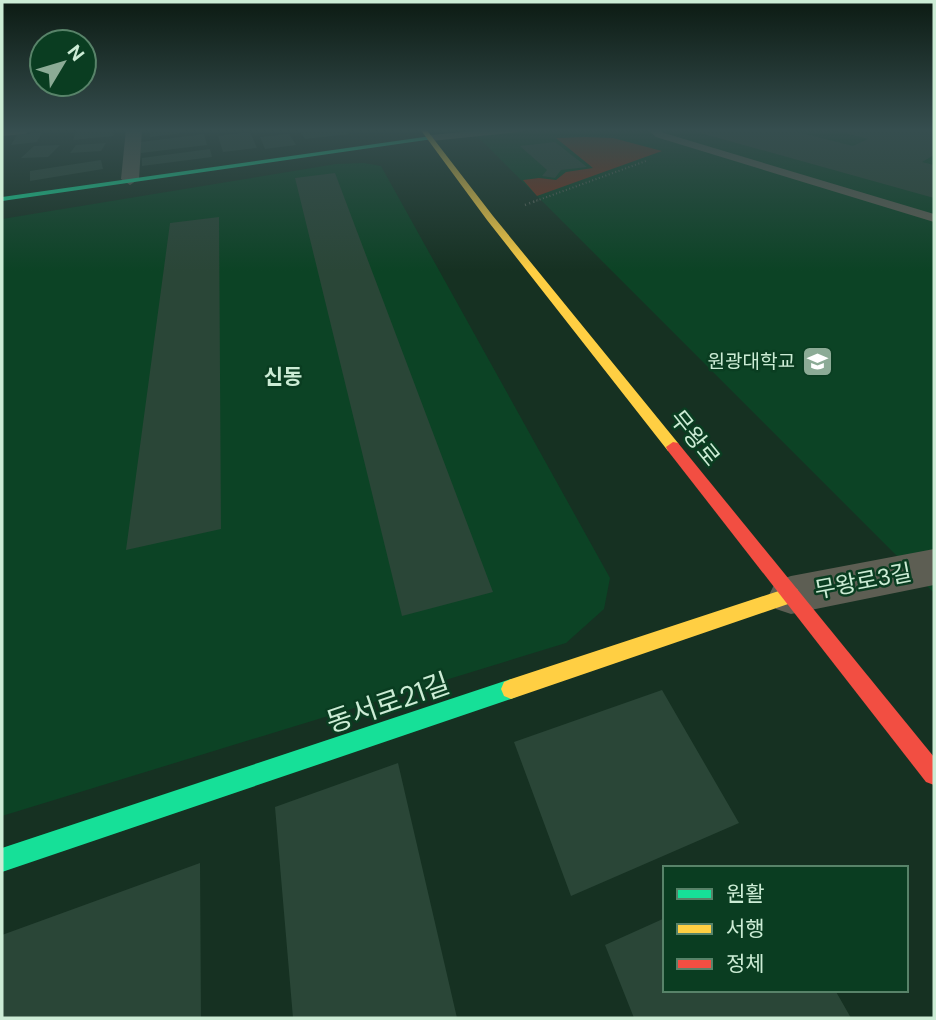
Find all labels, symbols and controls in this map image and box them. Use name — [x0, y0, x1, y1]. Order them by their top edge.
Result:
north arrow — [28, 28, 98, 98]
text: N — [62, 40, 90, 66]
school or university icon: 원광대학교 — [801, 344, 835, 378]
place label: 원광대학교 — [708, 349, 795, 374]
district label: 신동 — [264, 363, 302, 391]
street label: 무왕로 — [663, 404, 727, 472]
street label: 무왕로3길 — [812, 557, 914, 605]
street label: 동서로21길 — [322, 665, 454, 741]
legend — [663, 866, 908, 992]
text: 원활 — [726, 880, 765, 908]
text: 서행 — [726, 915, 765, 943]
text: 정체 — [726, 950, 765, 978]

